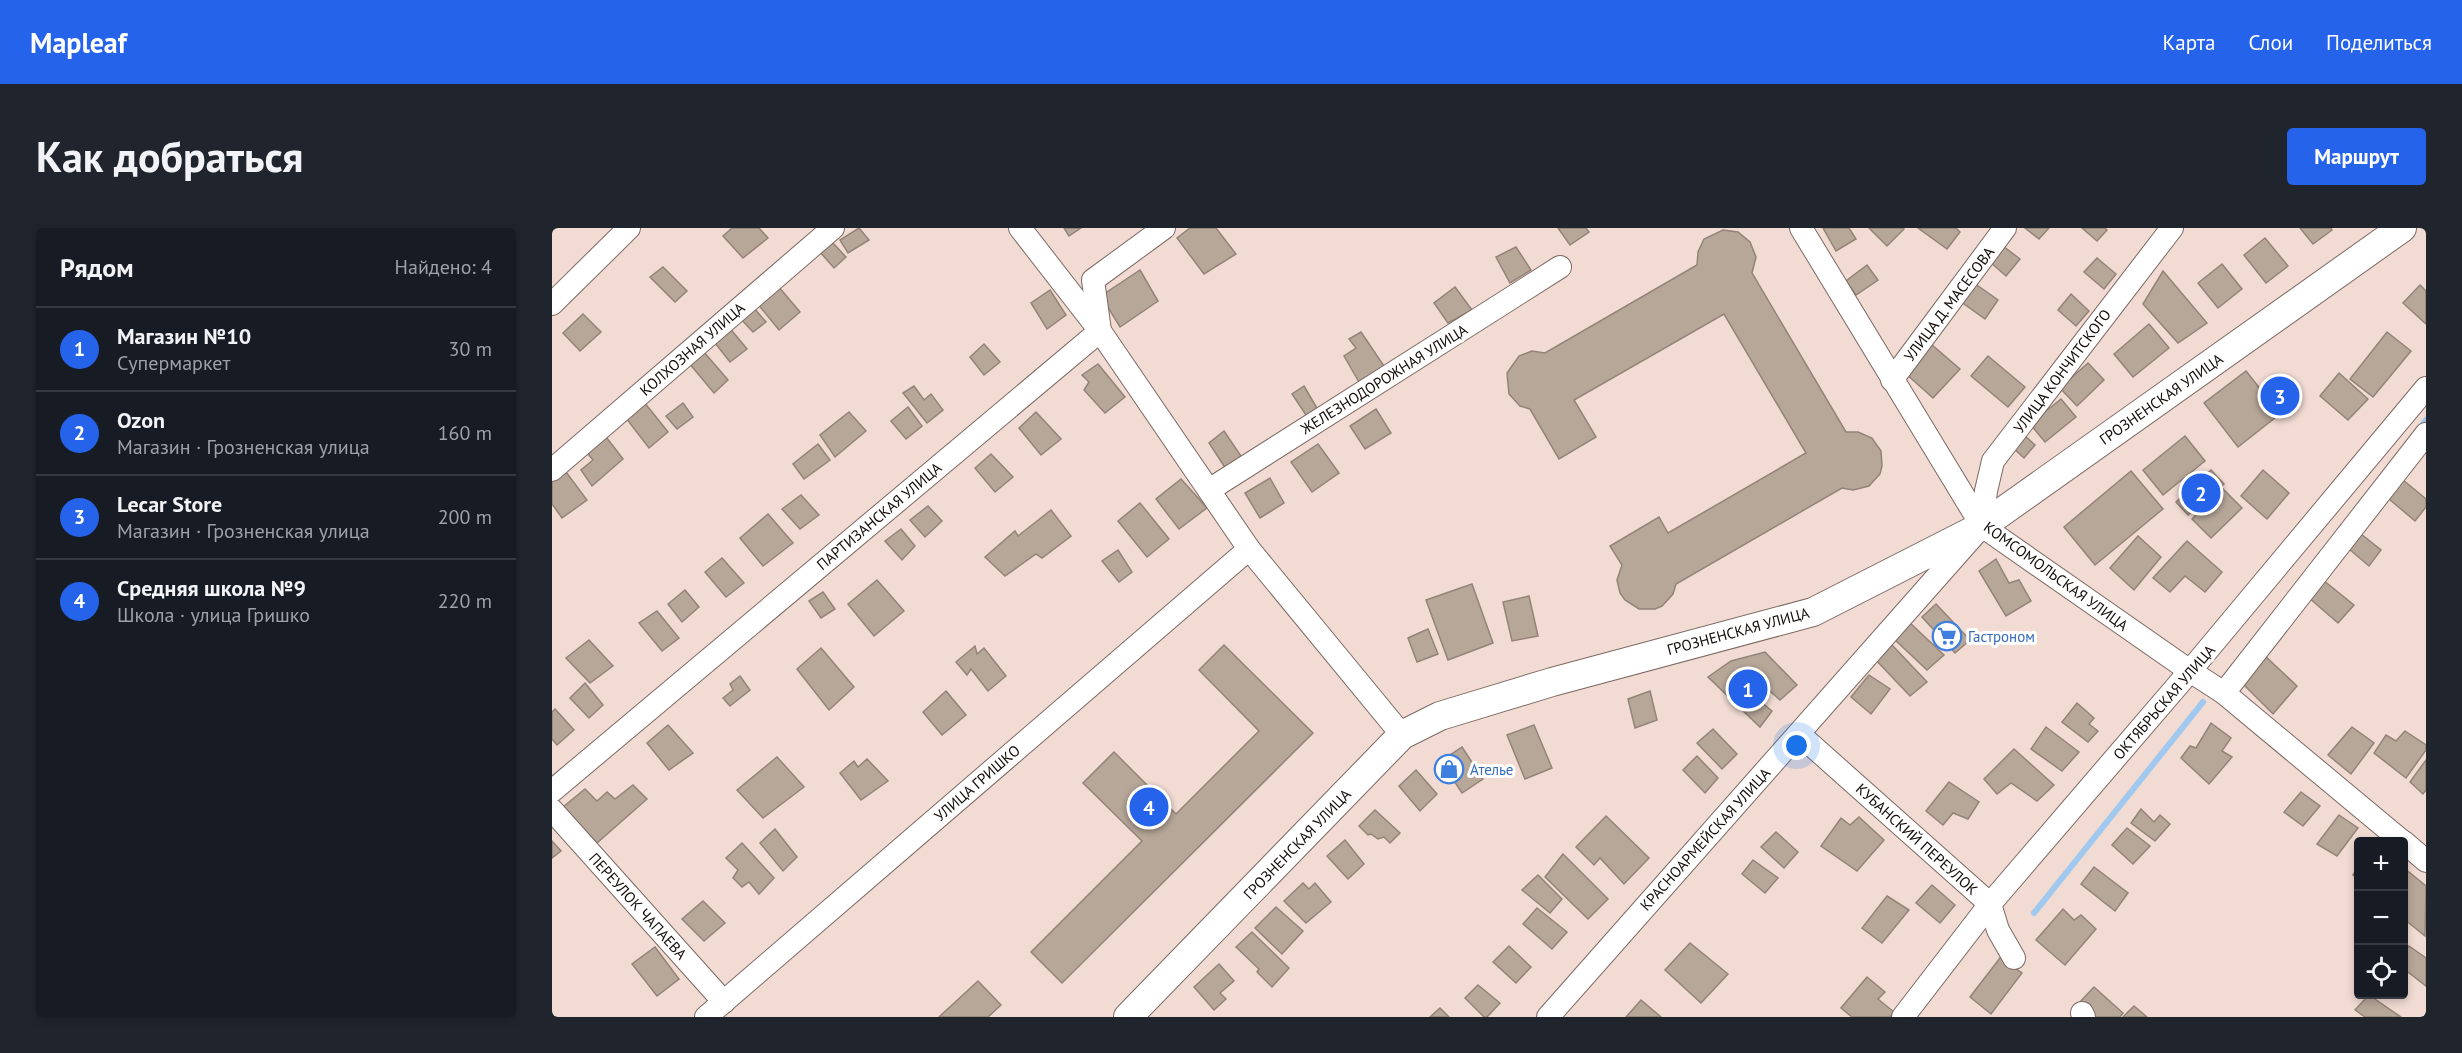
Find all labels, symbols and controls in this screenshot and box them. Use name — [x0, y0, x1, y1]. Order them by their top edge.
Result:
text: Mapleaf — [30, 24, 127, 61]
text: Карта — [2162, 29, 2215, 56]
text: Слои — [2248, 29, 2293, 56]
text: Поделиться — [2326, 29, 2432, 56]
button: Маршрут — [2287, 128, 2426, 185]
text: Как добраться — [36, 129, 303, 184]
street label: УЛИЦА Д. МАСЕСОВА — [1900, 243, 1998, 365]
text: Рядом — [60, 251, 134, 284]
text: Найдено: 4 — [395, 254, 492, 280]
street label: КОЛХОЗНАЯ УЛИЦА — [636, 298, 749, 400]
street label: УЛИЦА КОНЧИТСКОГО — [2009, 305, 2115, 437]
street label: ЖЕЛЕЗНОДОРОЖНАЯ УЛИЦА — [1296, 320, 1471, 439]
text: Магазин №10 — [117, 322, 251, 350]
text: 1 — [74, 336, 85, 362]
text: 30 m — [449, 336, 492, 362]
street label: ГРОЗНЕНСКАЯ УЛИЦА — [2096, 349, 2227, 449]
text: Супермаркет — [117, 350, 230, 376]
pin: 3 — [2260, 374, 2300, 418]
text: Ozon — [117, 406, 165, 434]
text: 2 — [74, 420, 85, 446]
text: 160 m — [438, 420, 492, 446]
text: Магазин · Грозненская улица — [117, 434, 370, 460]
street label: ПАРТИЗАНСКАЯ УЛИЦА — [813, 458, 946, 574]
pin: 2 — [2182, 470, 2220, 516]
text: Lecar Store — [117, 490, 222, 518]
text: 3 — [74, 504, 85, 530]
text: 200 m — [438, 504, 492, 530]
street label: КОМСОМОЛЬСКАЯ УЛИЦА — [1980, 517, 2132, 635]
text: Магазин · Грозненская улица — [117, 518, 370, 544]
text: Средняя школа №9 — [117, 574, 306, 602]
text: 4 — [74, 588, 85, 614]
text: 220 m — [438, 588, 492, 614]
text: Школа · улица Гришко — [117, 602, 310, 628]
street label: ГРОЗНЕНСКАЯ УЛИЦА — [1665, 603, 1811, 659]
supermarket icon: Гастроном — [1931, 620, 1963, 652]
place label: Гастроном — [1968, 627, 2035, 646]
street label: ОКТЯБРЬСКАЯ УЛИЦА — [2109, 641, 2219, 763]
pin: 1 — [1728, 666, 1768, 712]
your location — [1782, 731, 1811, 760]
street label: УЛИЦА ГРИШКО — [930, 741, 1024, 825]
shop icon: Ателье — [1433, 753, 1465, 785]
place label: Ателье — [1470, 760, 1513, 779]
street label: КРАСНОАРМЕЙСКАЯ УЛИЦА — [1636, 763, 1774, 914]
street label: КУБАНСКИЙ ПЕРЕУЛОК — [1852, 779, 1982, 899]
pin: 4 — [1130, 784, 1168, 830]
street label: ГРОЗНЕНСКАЯ УЛИЦА — [1239, 785, 1355, 903]
map controls — [2354, 837, 2408, 999]
button: + — [2354, 837, 2408, 891]
street label: ПЕРЕУЛОК ЧАПАЕВА — [585, 849, 691, 963]
button: − — [2354, 891, 2408, 945]
button: locate — [2354, 945, 2408, 999]

